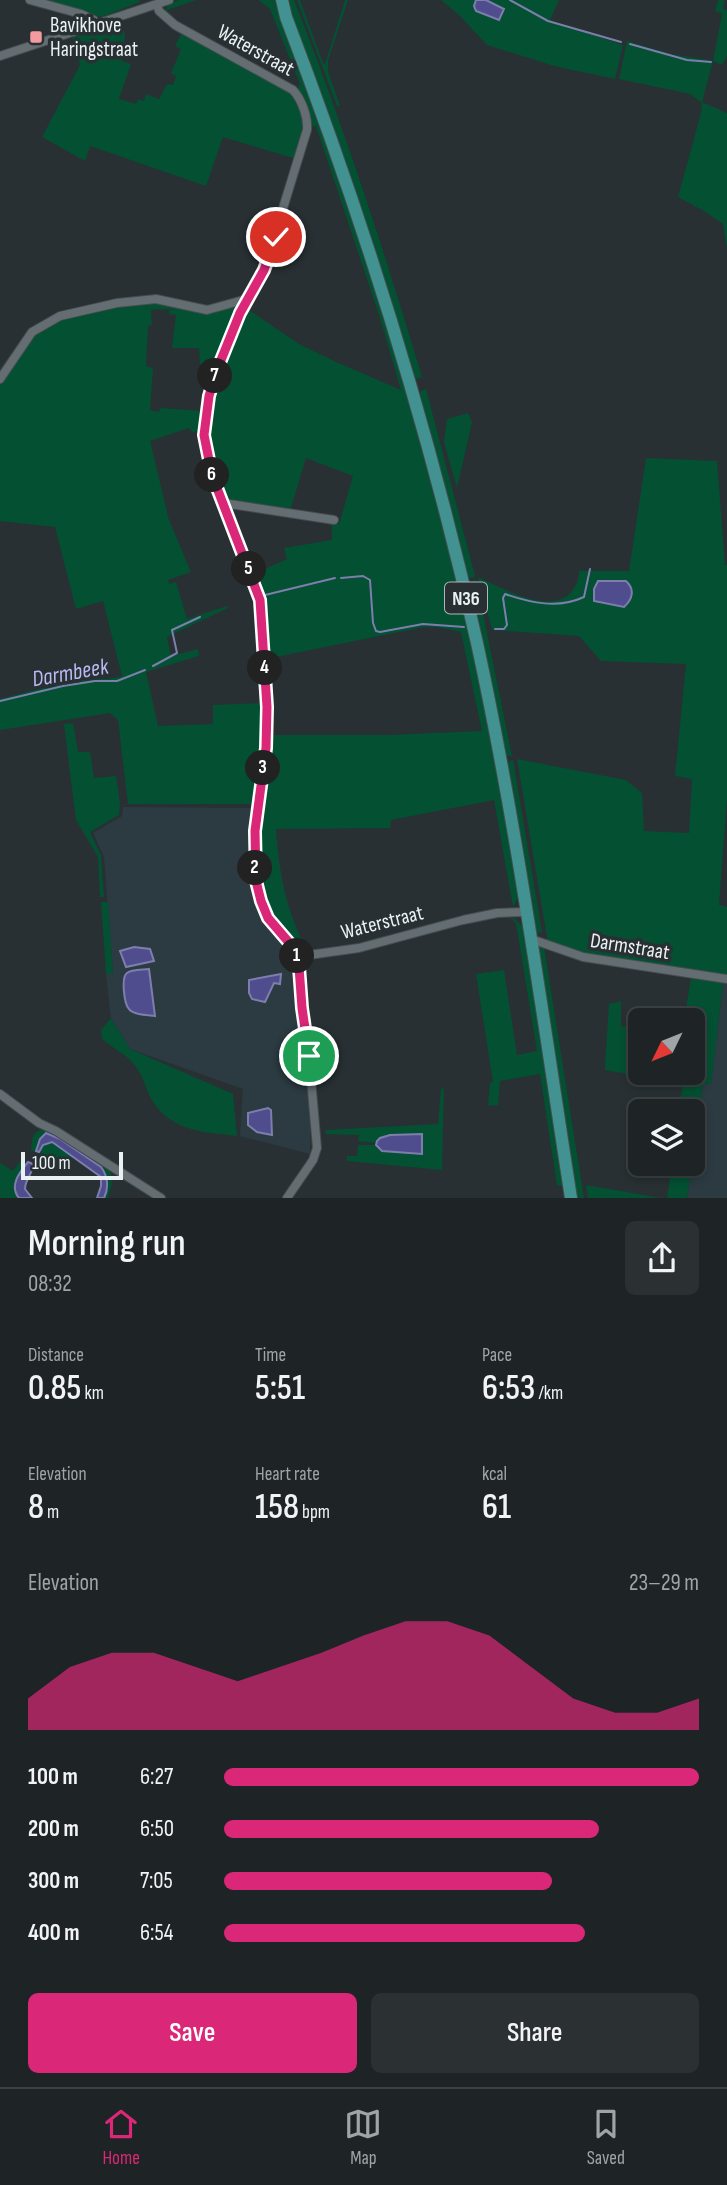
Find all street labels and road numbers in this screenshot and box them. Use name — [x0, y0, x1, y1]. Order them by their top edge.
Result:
street label: Waterstraat — [213, 19, 298, 82]
road number: N36 — [445, 582, 487, 614]
street label: Waterstraat — [338, 900, 426, 945]
street label: Darmstraat — [588, 928, 671, 965]

